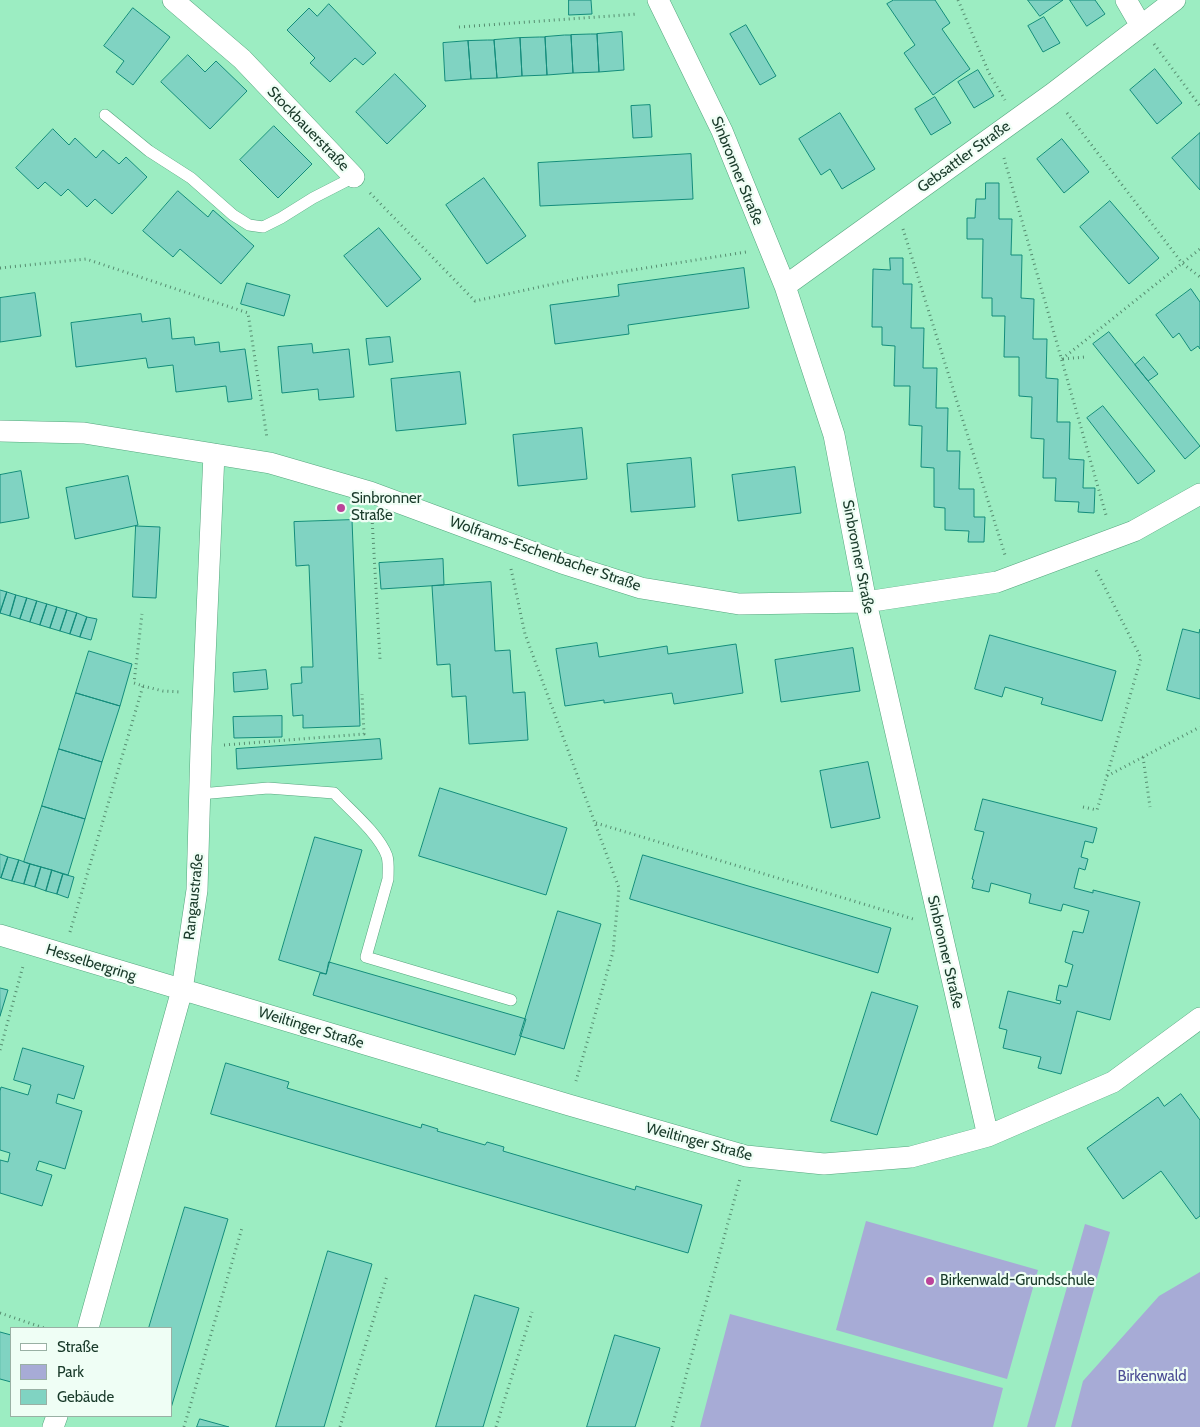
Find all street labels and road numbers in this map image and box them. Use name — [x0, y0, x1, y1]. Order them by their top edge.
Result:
street label: Stockbauerstraße — [263, 83, 353, 175]
street label: Sinbronner Straße — [707, 114, 767, 228]
street label: Gebsattler Straße — [914, 117, 1014, 197]
street label: Sinbronner Straße — [838, 499, 878, 615]
street label: Wolframs-Eschenbacher Straße — [447, 513, 643, 595]
street label: Rangaustraße — [181, 853, 207, 941]
street label: Sinbronner Straße — [923, 894, 967, 1010]
street label: Hesselbergring — [44, 941, 138, 985]
street label: Weiltinger Straße — [256, 1003, 366, 1053]
street label: Weiltinger Straße — [644, 1119, 754, 1165]

